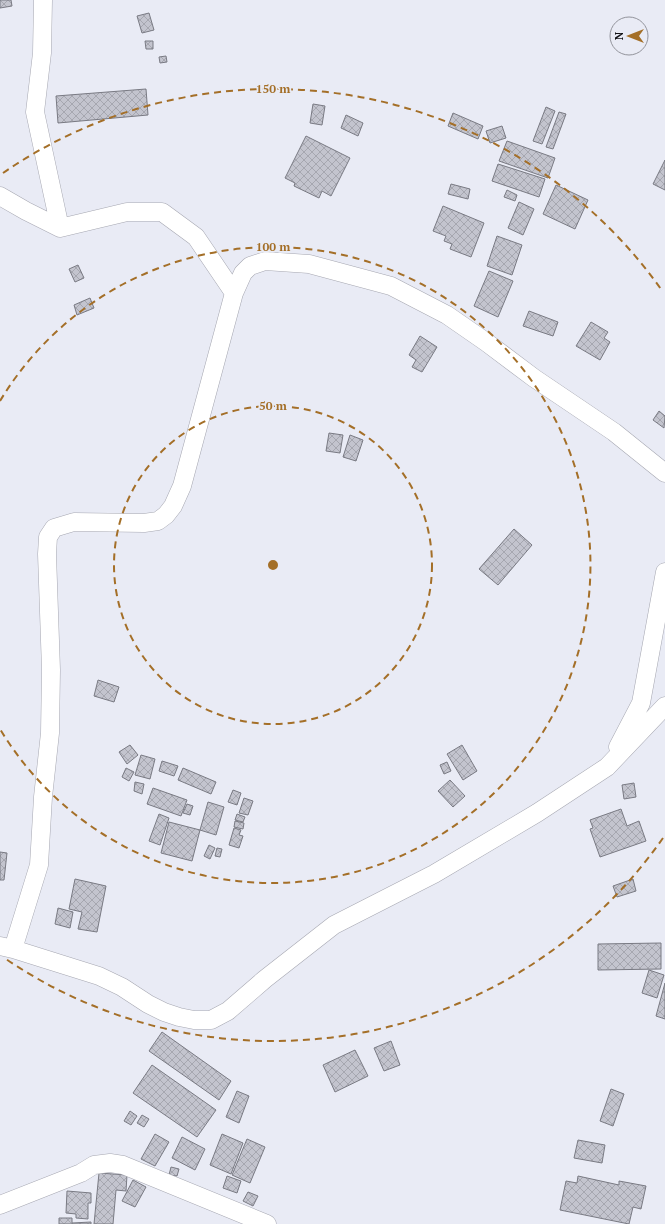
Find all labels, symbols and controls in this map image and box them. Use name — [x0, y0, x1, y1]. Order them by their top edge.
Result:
north arrow — [609, 16, 649, 56]
text: N — [612, 31, 626, 40]
text: 150 m — [256, 81, 290, 96]
text: 100 m — [256, 239, 290, 254]
text: 50 m — [259, 398, 287, 413]
centre of rings — [266, 558, 280, 572]

